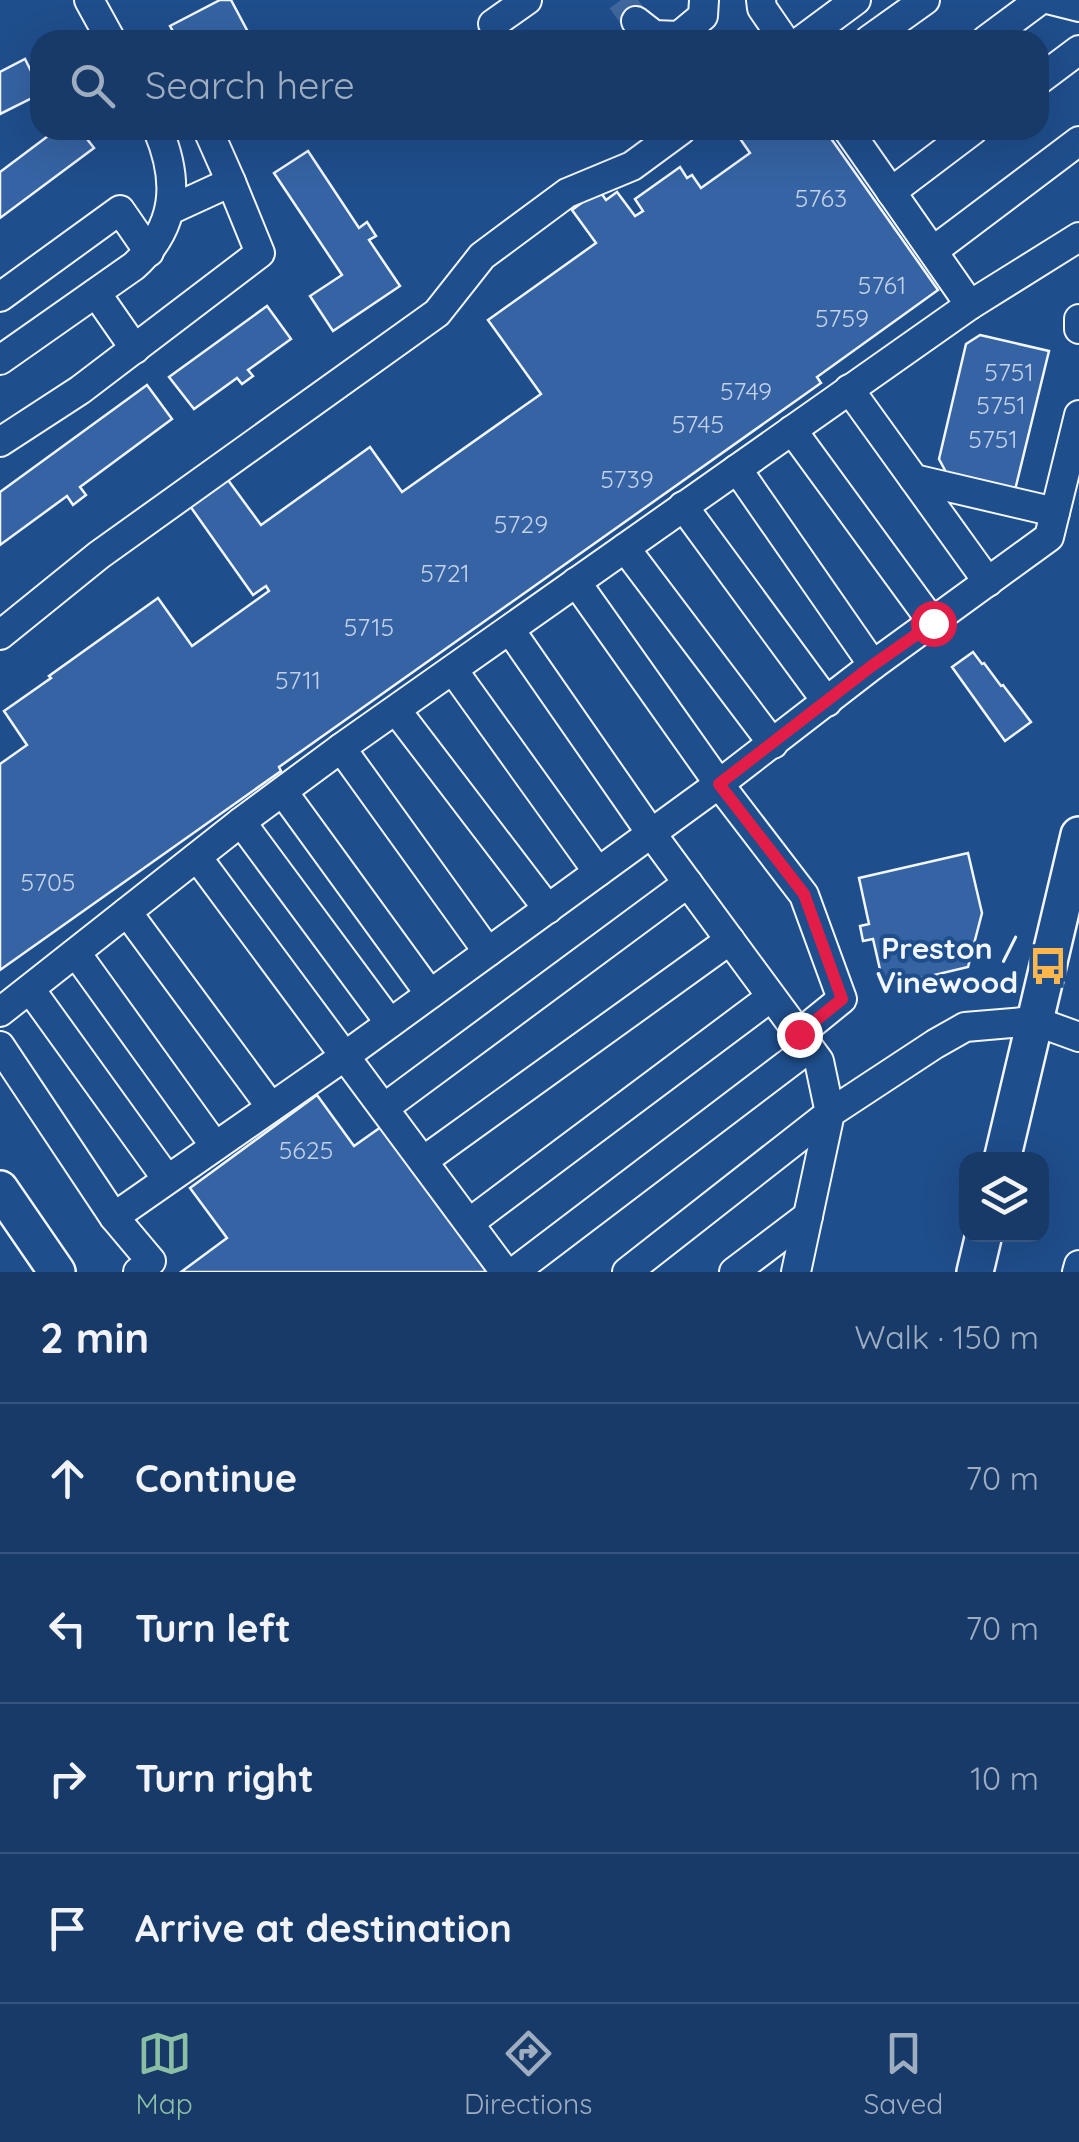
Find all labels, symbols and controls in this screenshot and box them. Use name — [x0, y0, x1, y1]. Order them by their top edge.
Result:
search box — [30, 30, 1049, 140]
icon: search — [65, 58, 120, 113]
text: Search here — [145, 61, 355, 109]
house number: 5763 — [795, 182, 847, 213]
house number: 5761 — [858, 269, 906, 300]
house number: 5759 — [815, 302, 869, 333]
house number: 5751 — [984, 356, 1034, 387]
house number: 5749 — [720, 375, 772, 406]
house number: 5751 — [976, 389, 1026, 420]
house number: 5745 — [672, 408, 724, 439]
house number: 5751 — [968, 423, 1018, 454]
house number: 5739 — [600, 463, 654, 494]
house number: 5729 — [494, 508, 548, 539]
house number: 5721 — [420, 557, 470, 588]
route start — [911, 601, 957, 647]
house number: 5715 — [344, 611, 394, 642]
house number: 5711 — [275, 664, 321, 695]
house number: 5705 — [21, 866, 75, 897]
place label: Preston / Vinewood — [876, 929, 1018, 1001]
bus stop icon: Preston / Vinewood — [1027, 945, 1069, 987]
route end — [777, 1012, 823, 1058]
house number: 5625 — [279, 1134, 333, 1165]
map controls — [959, 1152, 1049, 1242]
button: layers — [959, 1152, 1049, 1242]
text: 2 min — [40, 1311, 149, 1364]
text: Walk · 150 m — [855, 1317, 1039, 1357]
icon: ahead — [40, 1451, 95, 1506]
text: Continue — [135, 1454, 297, 1502]
text: 70 m — [966, 1458, 1039, 1498]
icon: left — [40, 1601, 95, 1656]
text: Turn left — [135, 1604, 291, 1652]
text: 70 m — [966, 1608, 1039, 1648]
icon: right — [40, 1751, 95, 1806]
text: Turn right — [135, 1754, 314, 1802]
text: 10 m — [970, 1758, 1039, 1798]
icon: arrive — [40, 1901, 95, 1956]
text: Arrive at destination — [135, 1904, 512, 1952]
tab: Map — [136, 2026, 193, 2121]
tab: Directions — [464, 2026, 592, 2121]
tab: Saved — [864, 2026, 943, 2121]

